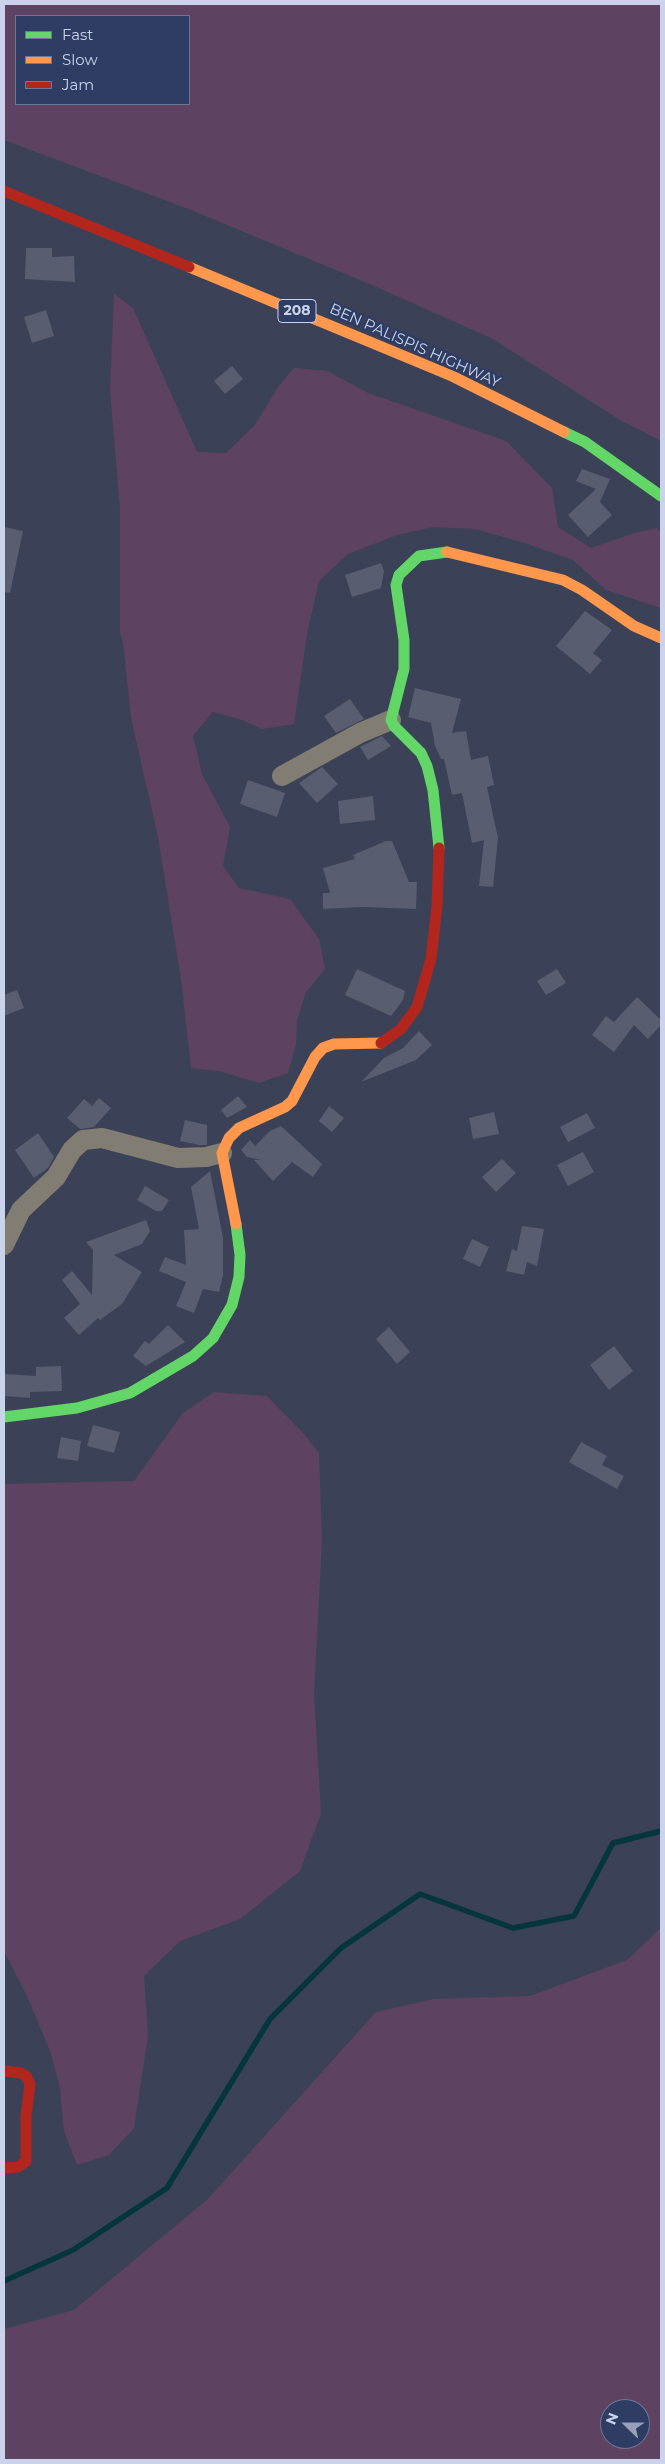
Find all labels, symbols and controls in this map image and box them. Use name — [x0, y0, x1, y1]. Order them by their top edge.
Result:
legend — [15, 15, 190, 105]
text: Fast — [62, 25, 93, 44]
text: Slow — [62, 50, 98, 69]
text: Jam — [62, 75, 94, 94]
road number: 208 — [278, 300, 316, 322]
street label: BEN PALISPIS HIGHWAY — [327, 300, 503, 392]
north arrow — [600, 2399, 650, 2449]
text: N — [602, 2410, 622, 2427]

